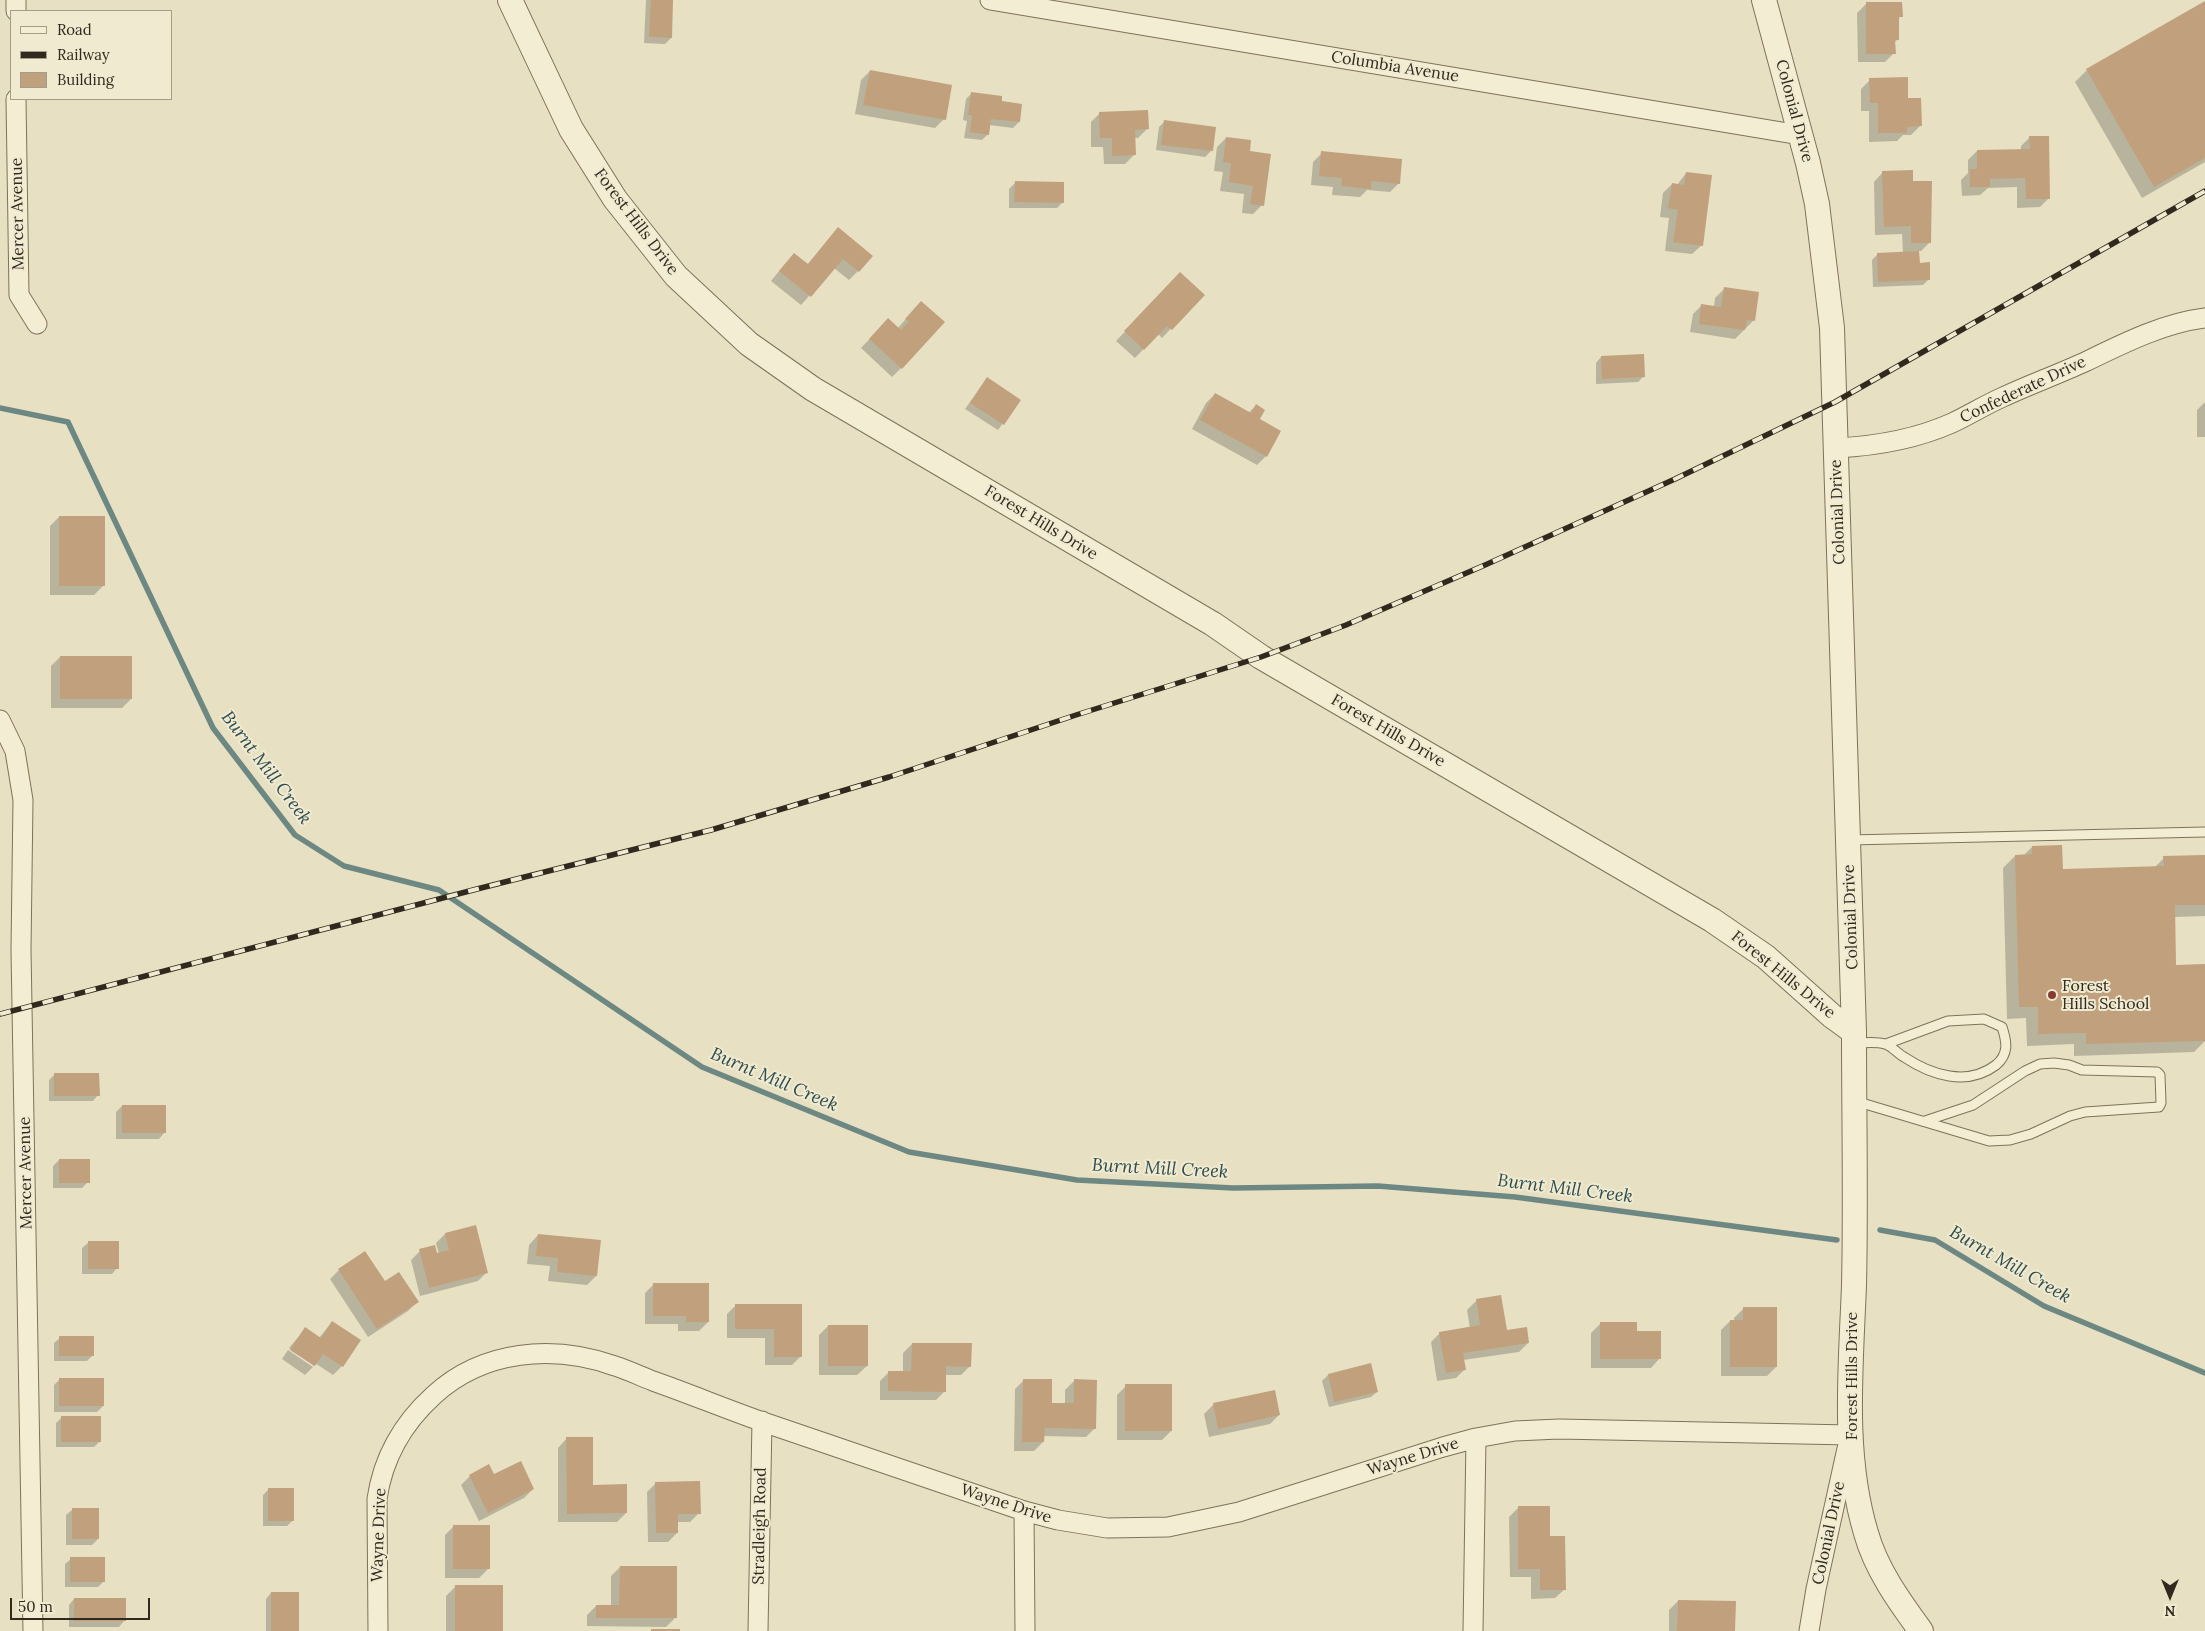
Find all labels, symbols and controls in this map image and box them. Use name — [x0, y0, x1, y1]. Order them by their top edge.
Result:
legend — [10, 10, 172, 100]
text: Road — [57, 20, 92, 39]
text: Railway — [57, 45, 110, 64]
street label: Columbia Avenue — [1330, 47, 1460, 87]
street label: Colonial Drive — [1771, 58, 1817, 164]
text: Building — [57, 70, 114, 89]
street label: Mercer Avenue — [7, 158, 29, 270]
street label: Forest Hills Drive — [590, 165, 682, 279]
street label: Confederate Drive — [1957, 352, 2089, 428]
street label: Colonial Drive — [1827, 459, 1849, 565]
street label: Forest Hills Drive — [981, 482, 1101, 564]
street label: Forest Hills Drive — [1328, 691, 1448, 771]
water label: Burnt Mill Creek — [216, 707, 316, 829]
street label: Colonial Drive — [1840, 864, 1862, 970]
street label: Forest Hills Drive — [1727, 927, 1839, 1023]
place label: Forest Hills School — [2062, 976, 2149, 1014]
marker: Forest Hills School — [2046, 989, 2058, 1001]
water label: Burnt Mill Creek — [707, 1043, 841, 1117]
street label: Mercer Avenue — [15, 1117, 37, 1229]
water label: Burnt Mill Creek — [1091, 1155, 1229, 1183]
water label: Burnt Mill Creek — [1496, 1170, 1634, 1208]
water label: Burnt Mill Creek — [1946, 1222, 2074, 1308]
street label: Forest Hills Drive — [1842, 1312, 1862, 1440]
street label: Wayne Drive — [1365, 1434, 1461, 1480]
street label: Stradleigh Road — [749, 1467, 771, 1585]
street label: Wayne Drive — [958, 1480, 1054, 1528]
street label: Colonial Drive — [1809, 1480, 1849, 1586]
street label: Wayne Drive — [368, 1487, 390, 1583]
north arrow — [2145, 1571, 2195, 1621]
scale bar — [12, 1588, 152, 1620]
text: 50 m — [18, 1597, 53, 1616]
text: N — [2165, 1602, 2175, 1620]

